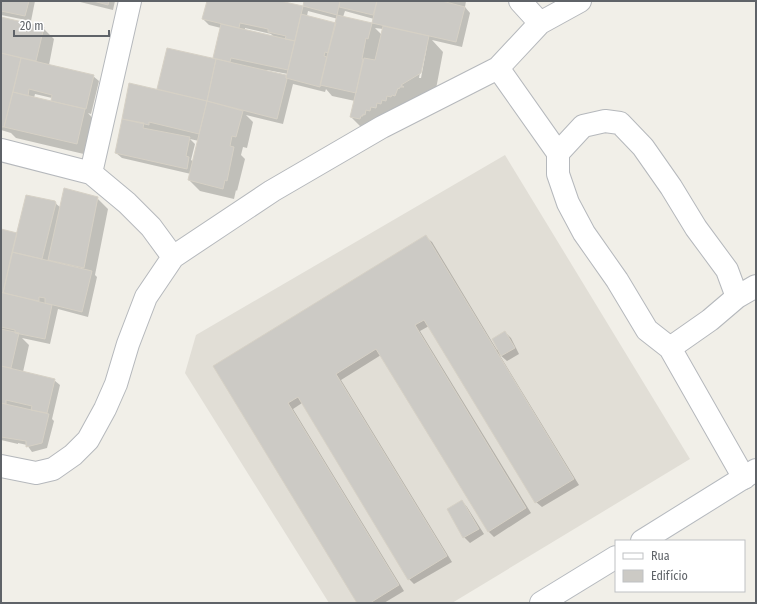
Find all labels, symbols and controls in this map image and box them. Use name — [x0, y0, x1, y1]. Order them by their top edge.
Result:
scale bar — [14, 12, 109, 38]
text: 20 m — [20, 19, 44, 33]
legend — [615, 540, 745, 592]
text: Rua — [651, 549, 670, 563]
text: Edifício — [651, 569, 688, 583]

